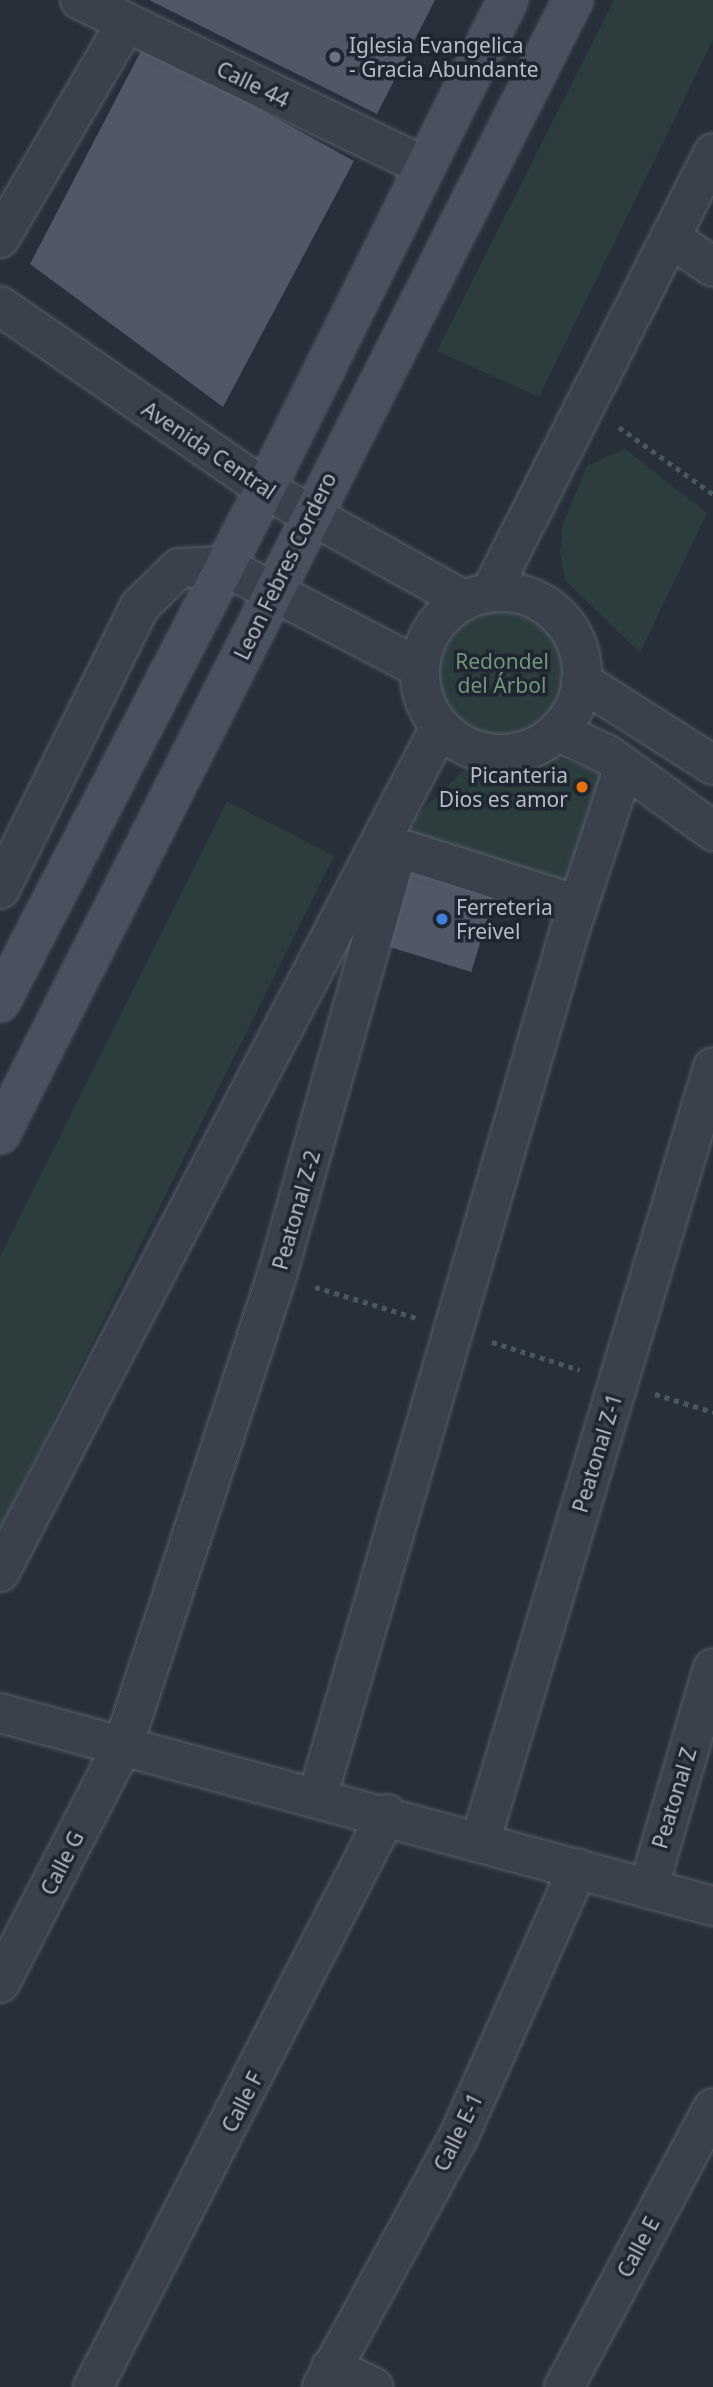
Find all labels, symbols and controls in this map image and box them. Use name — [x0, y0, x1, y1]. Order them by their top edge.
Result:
place label: Iglesia Evangelica - Gracia Abundante — [349, 32, 539, 82]
marker: Iglesia Evangelica - Gracia Abundante — [327, 49, 343, 65]
street label: Calle 44 — [213, 56, 293, 112]
street label: Avenida Central — [137, 396, 281, 504]
street label: Leon Febres Cordero — [229, 468, 341, 664]
park label: Redondel del Árbol — [455, 648, 549, 698]
place label: Picanteria Dios es amor — [439, 762, 568, 812]
marker: Picanteria Dios es amor — [574, 779, 590, 795]
place label: Ferreteria Freivel — [456, 894, 553, 944]
marker: Ferreteria Freivel — [434, 911, 450, 927]
street label: Peatonal Z-2 — [267, 1147, 325, 1273]
street label: Peatonal Z-1 — [567, 1390, 627, 1516]
street label: Peatonal Z — [647, 1744, 701, 1852]
street label: Calle G — [35, 1827, 89, 1899]
street label: Calle F — [216, 2068, 268, 2136]
street label: Calle E-1 — [428, 2089, 488, 2175]
street label: Calle E — [612, 2212, 664, 2282]

